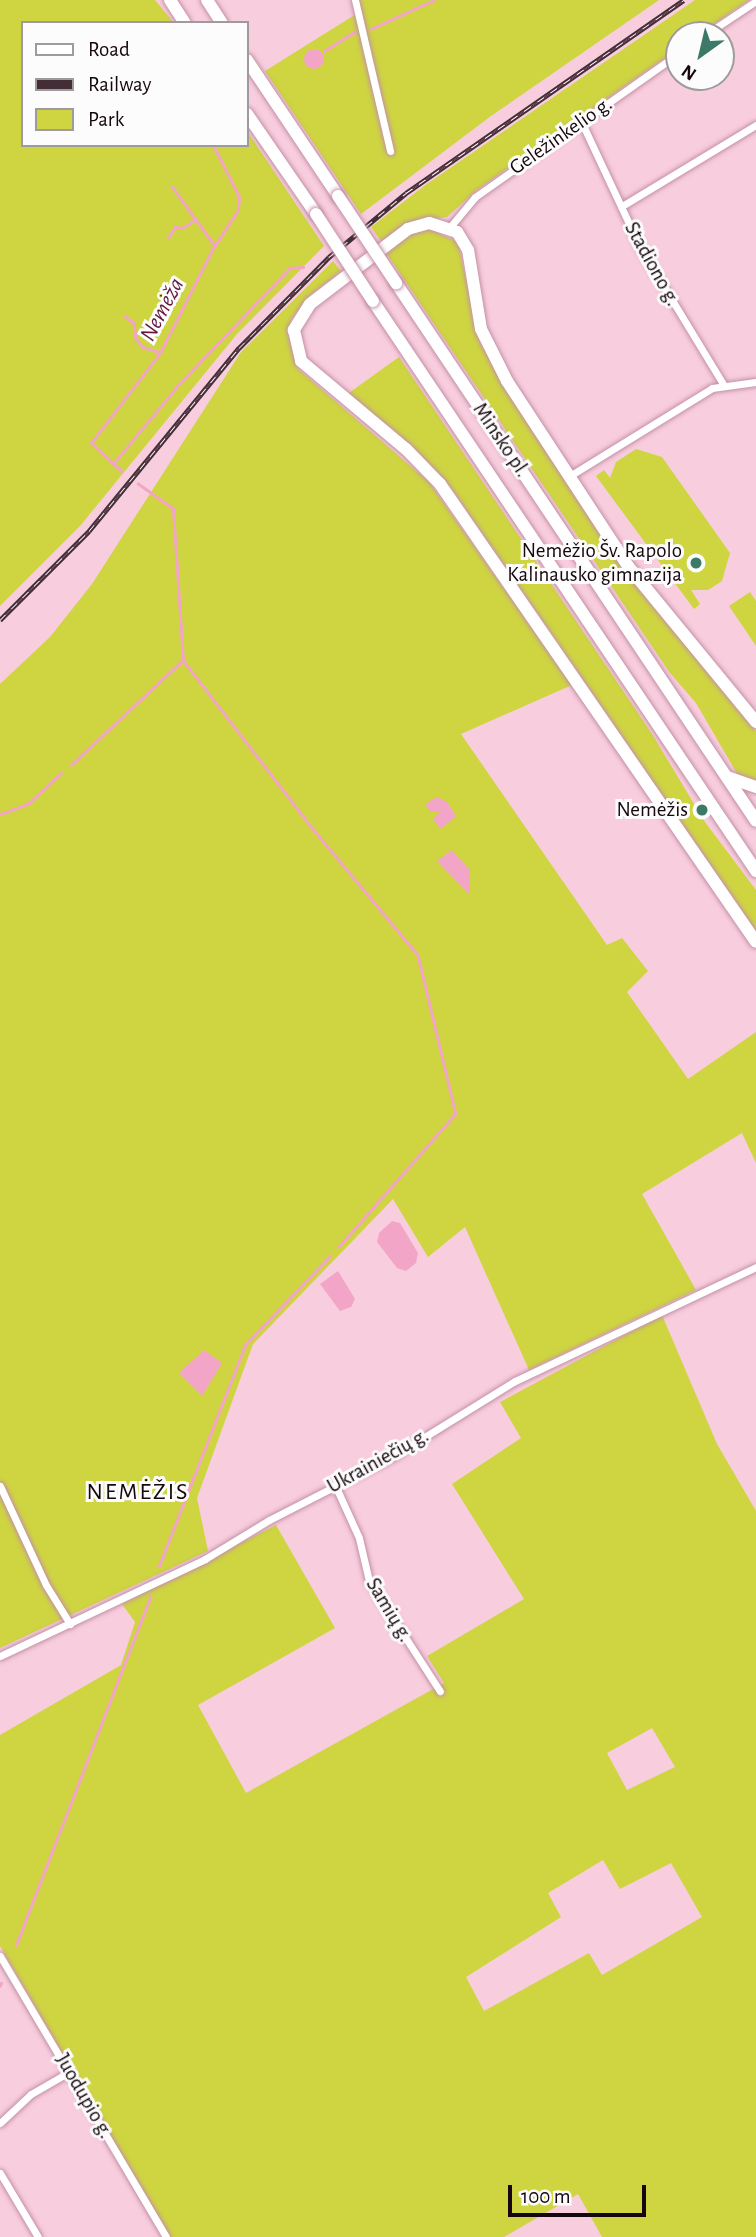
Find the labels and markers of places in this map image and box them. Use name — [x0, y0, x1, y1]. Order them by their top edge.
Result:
place label: Nemėžio Šv. Rapolo Kalinausko gimnazija — [507, 538, 682, 588]
marker: Nemėžio Šv. Rapolo Kalinausko gimnazija — [688, 555, 704, 571]
place label: Nemėžis — [616, 797, 688, 823]
marker: Nemėžis — [694, 802, 710, 818]

